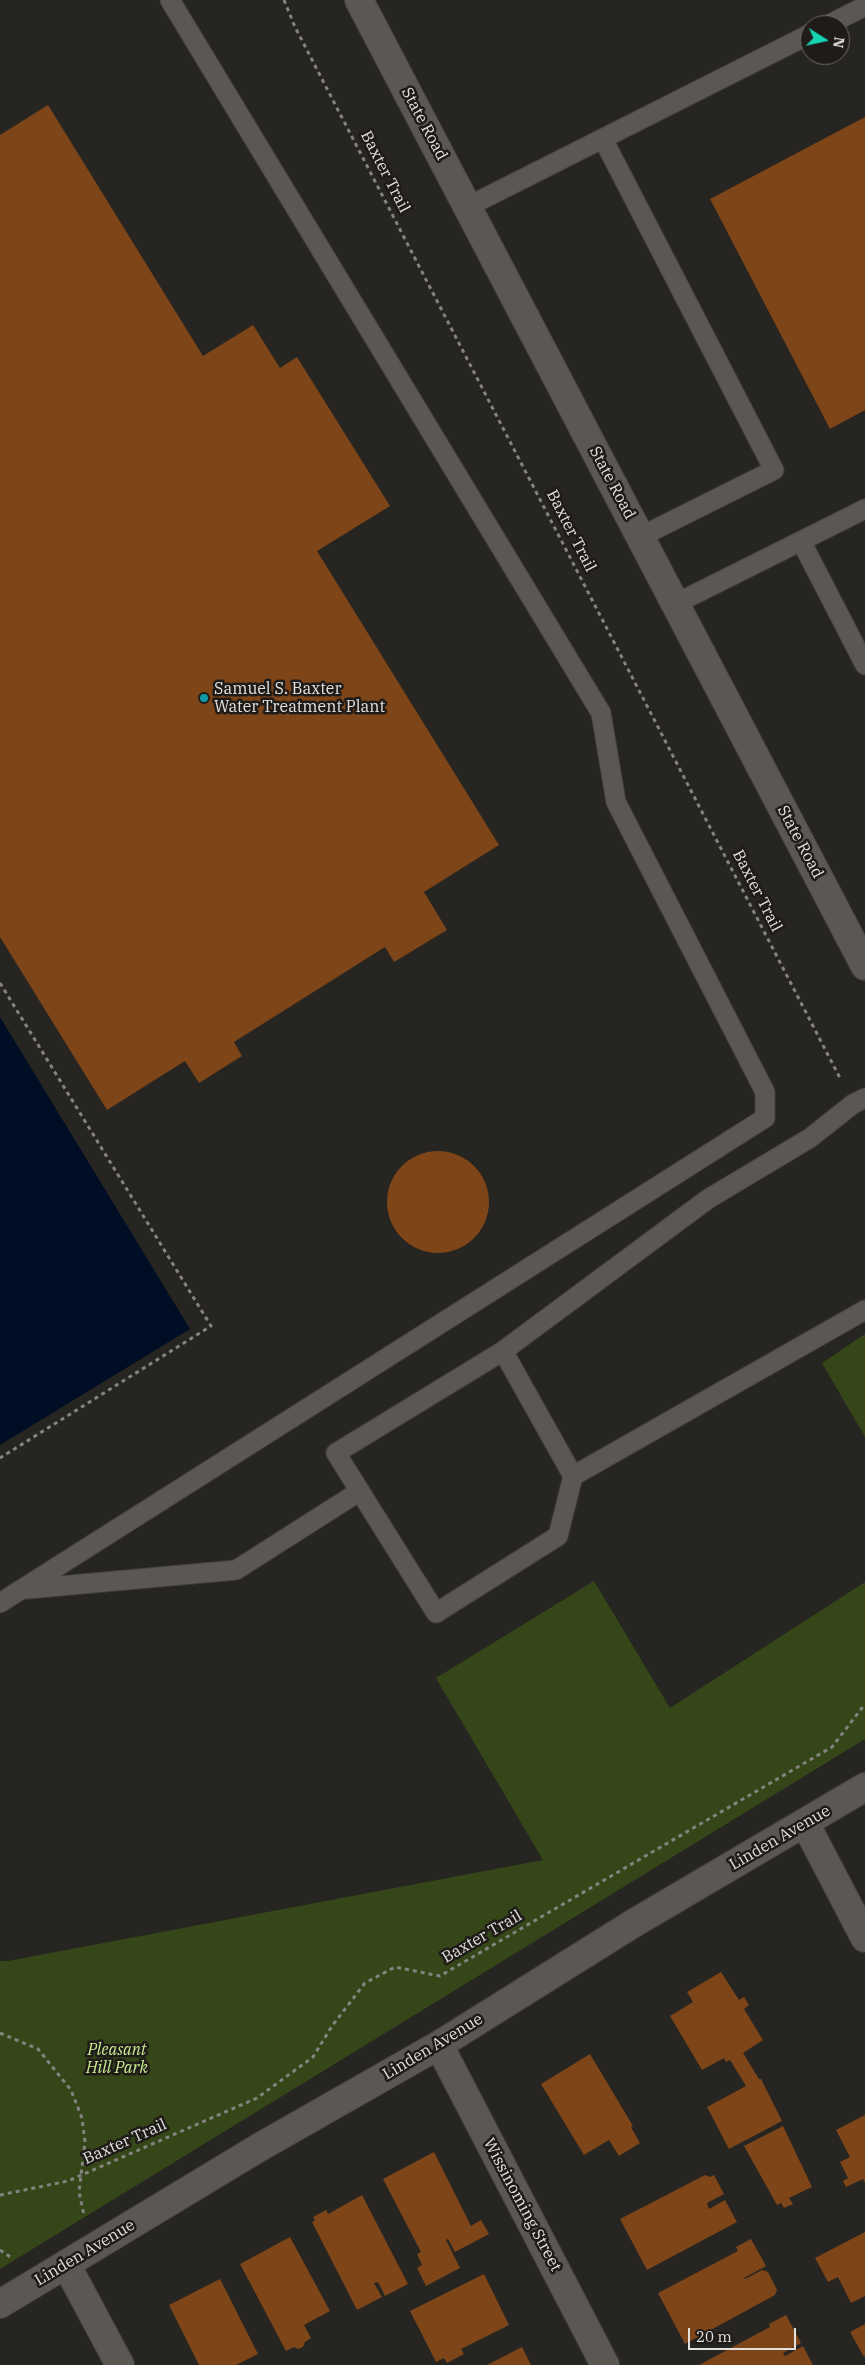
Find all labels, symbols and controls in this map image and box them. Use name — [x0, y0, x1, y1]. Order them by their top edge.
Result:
north arrow — [800, 15, 850, 65]
text: N — [829, 35, 849, 49]
street label: State Road — [397, 84, 451, 164]
street label: Baxter Trail — [356, 128, 414, 216]
street label: State Road — [585, 443, 639, 523]
street label: Baxter Trail — [542, 487, 600, 575]
place label: Samuel S. Baxter Water Treatment Plant — [214, 679, 385, 717]
marker: Samuel S. Baxter Water Treatment Plant — [198, 692, 210, 704]
street label: State Road — [773, 802, 827, 882]
street label: Baxter Trail — [728, 847, 786, 935]
street label: Linden Avenue — [726, 1801, 834, 1875]
street label: Baxter Trail — [439, 1906, 525, 1968]
street label: Linden Avenue — [380, 2010, 486, 2084]
park label: Pleasant Hill Park — [86, 2040, 148, 2078]
street label: Baxter Trail — [80, 2115, 170, 2169]
street label: Wissinoming Street — [479, 2135, 565, 2275]
street label: Linden Avenue — [32, 2216, 138, 2290]
scale bar — [690, 2318, 798, 2350]
text: 20 m — [696, 2327, 732, 2346]

